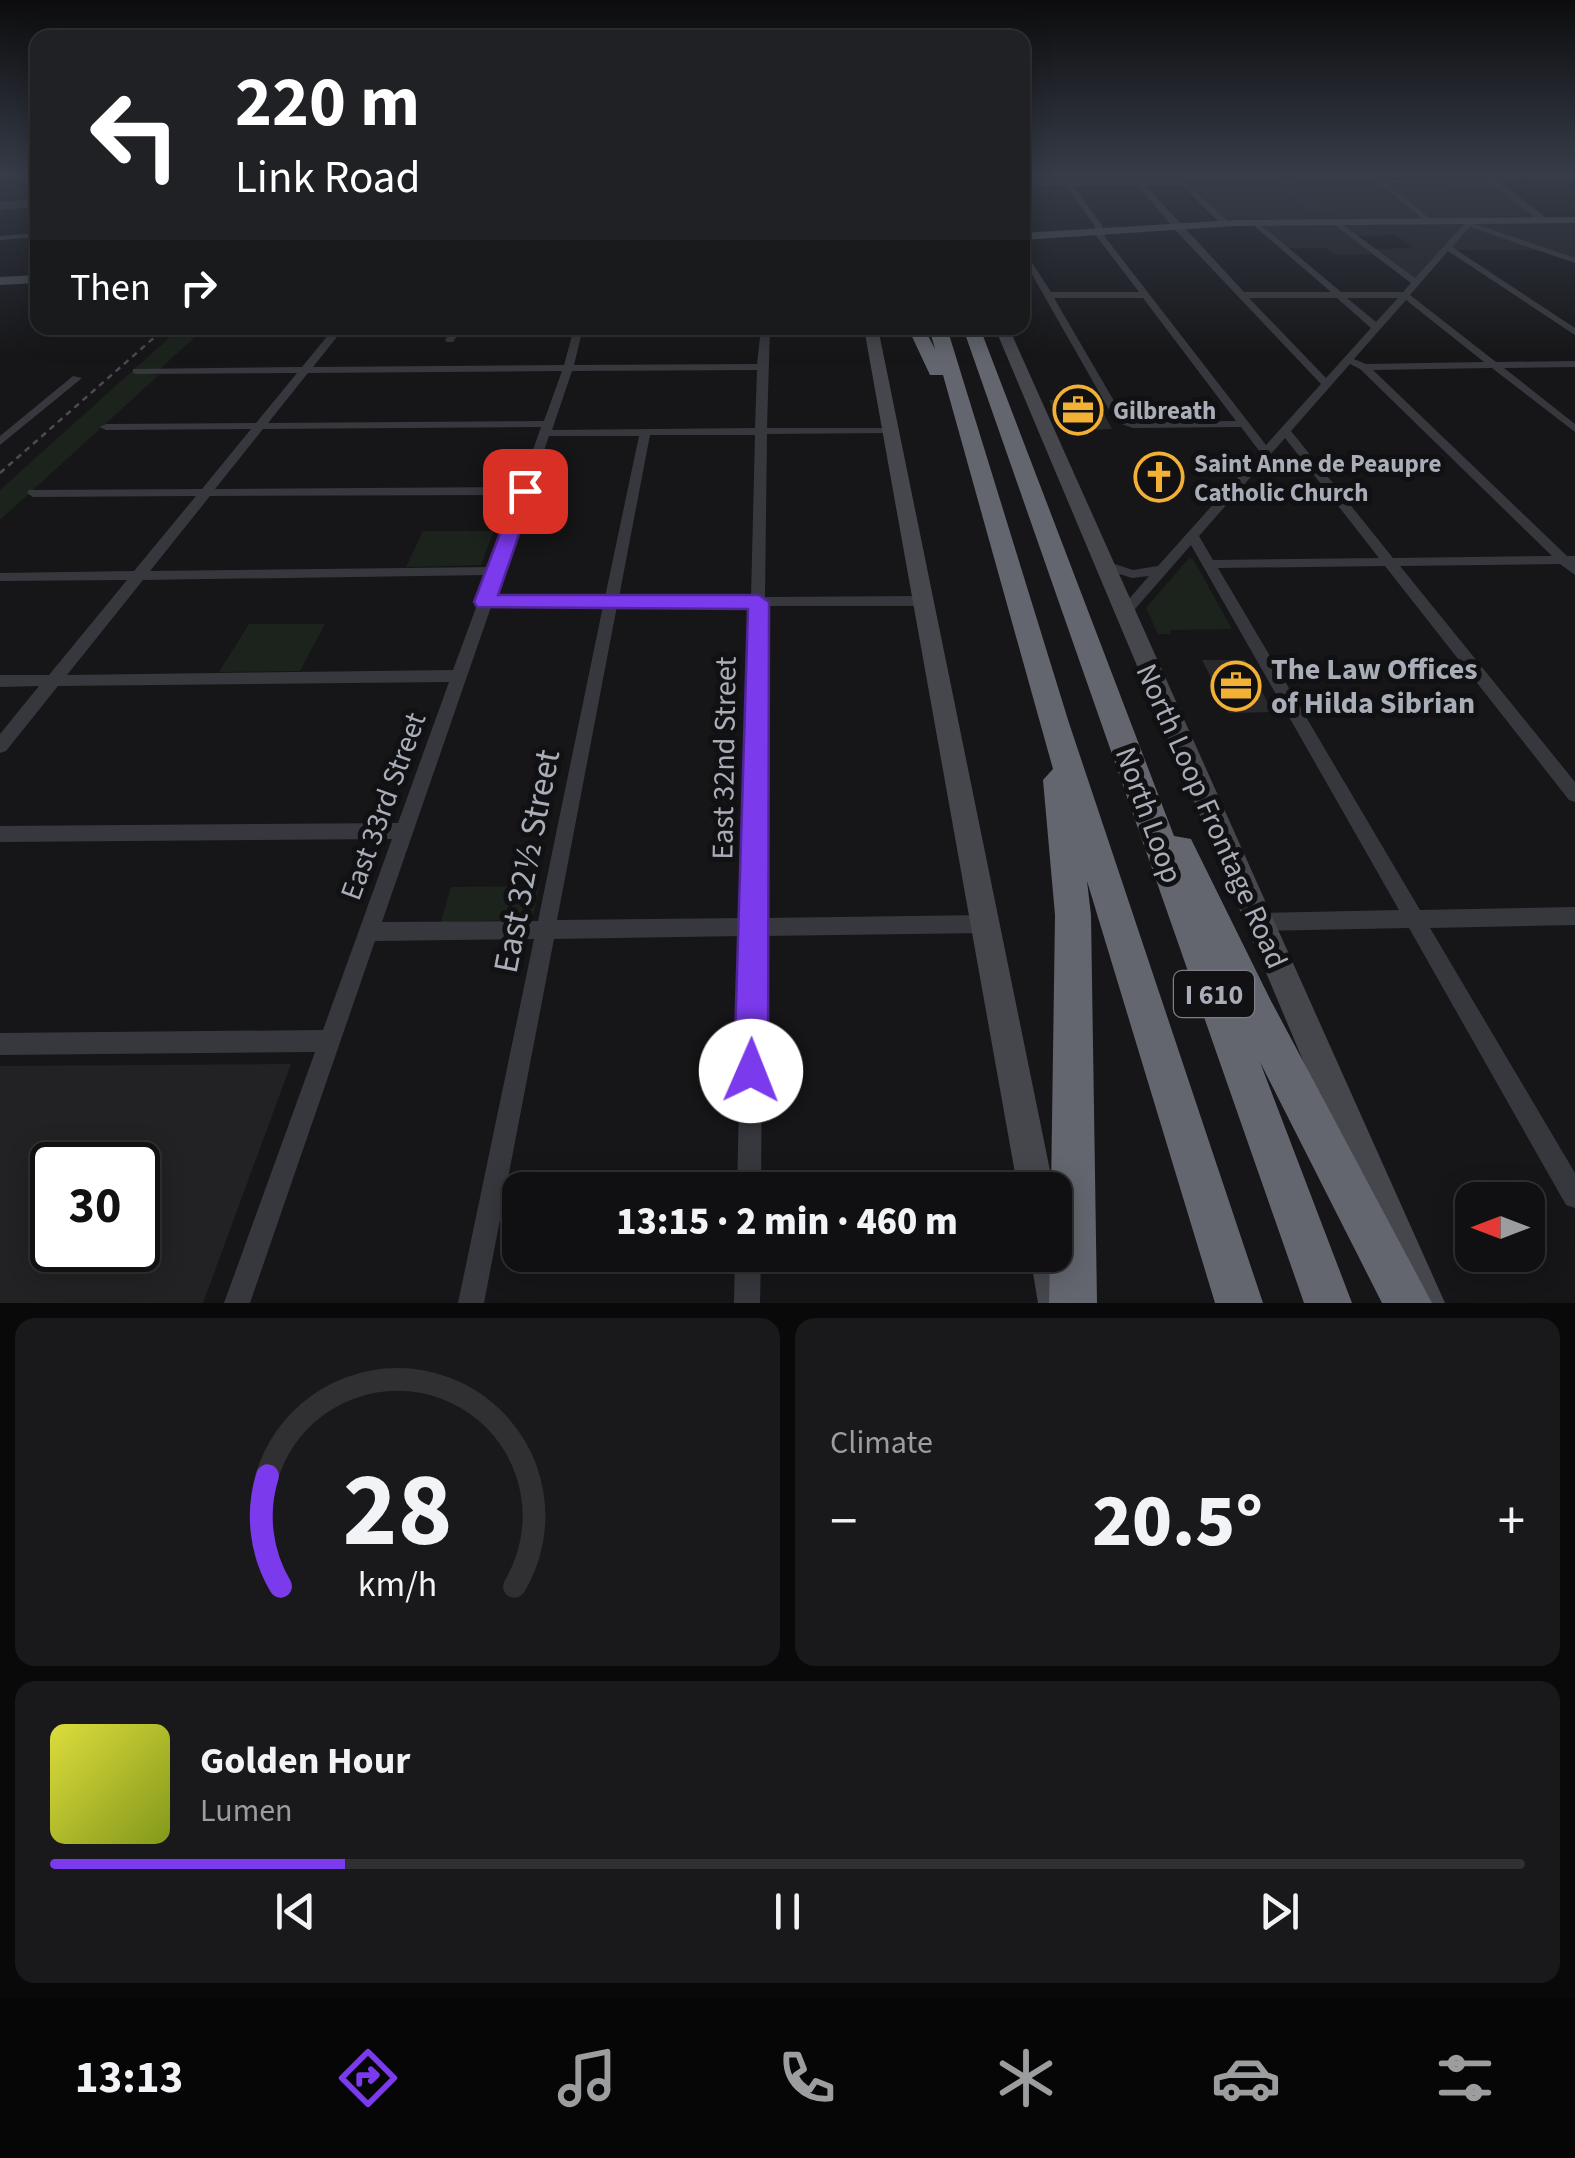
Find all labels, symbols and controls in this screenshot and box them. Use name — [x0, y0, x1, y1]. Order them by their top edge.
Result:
text: 220 m — [235, 53, 420, 153]
icon: left — [70, 70, 200, 200]
text: Link Road — [235, 146, 420, 210]
icon: right — [171, 260, 226, 315]
text: Then — [70, 261, 151, 315]
office icon: Gilbreath — [1052, 384, 1104, 436]
place label: Gilbreath — [1113, 393, 1216, 429]
place label: Saint Anne de Peaupre Catholic Church — [1194, 446, 1441, 511]
pin — [483, 449, 568, 534]
church icon: Saint Anne de Peaupre Catholic Church — [1133, 451, 1185, 503]
icon: arrive — [498, 464, 553, 519]
place label: The Law Offices of Hilda Sibrian — [1271, 648, 1478, 725]
street label: East 32nd Street — [701, 656, 748, 860]
street label: North Loop Frontage Road — [1125, 657, 1298, 975]
office icon: The Law Offices of Hilda Sibrian — [1210, 660, 1262, 712]
street label: East 33rd Street — [330, 706, 437, 906]
street label: North Loop — [1104, 741, 1193, 889]
street label: East 32½ Street — [481, 745, 573, 977]
road number: I 610 — [1174, 971, 1254, 1017]
position arrow — [699, 1019, 803, 1123]
speed limit sign: 30 — [30, 1142, 160, 1272]
north arrow — [1455, 1182, 1545, 1272]
map controls — [1455, 1182, 1545, 1272]
text: 13:15 · 2 min · 460 m — [616, 1195, 958, 1249]
text: Climate — [830, 1420, 933, 1466]
text: 28 — [343, 1438, 452, 1586]
text: 20.5° — [1092, 1468, 1263, 1575]
text: − — [830, 1483, 857, 1561]
text: + — [1498, 1483, 1525, 1561]
text: km/h — [358, 1559, 437, 1610]
text: Golden Hour — [200, 1734, 410, 1788]
text: Lumen — [200, 1788, 293, 1834]
icon: previous — [268, 1884, 323, 1939]
icon: pause — [760, 1884, 815, 1939]
icon: next — [1252, 1884, 1307, 1939]
icon: directions — [333, 2043, 403, 2113]
icon: music — [552, 2043, 622, 2113]
icon: phone — [772, 2043, 842, 2113]
icon: climate — [991, 2043, 1061, 2113]
icon: car — [1211, 2043, 1281, 2113]
icon: filters — [1430, 2043, 1500, 2113]
text: 13:13 — [75, 2046, 183, 2110]

